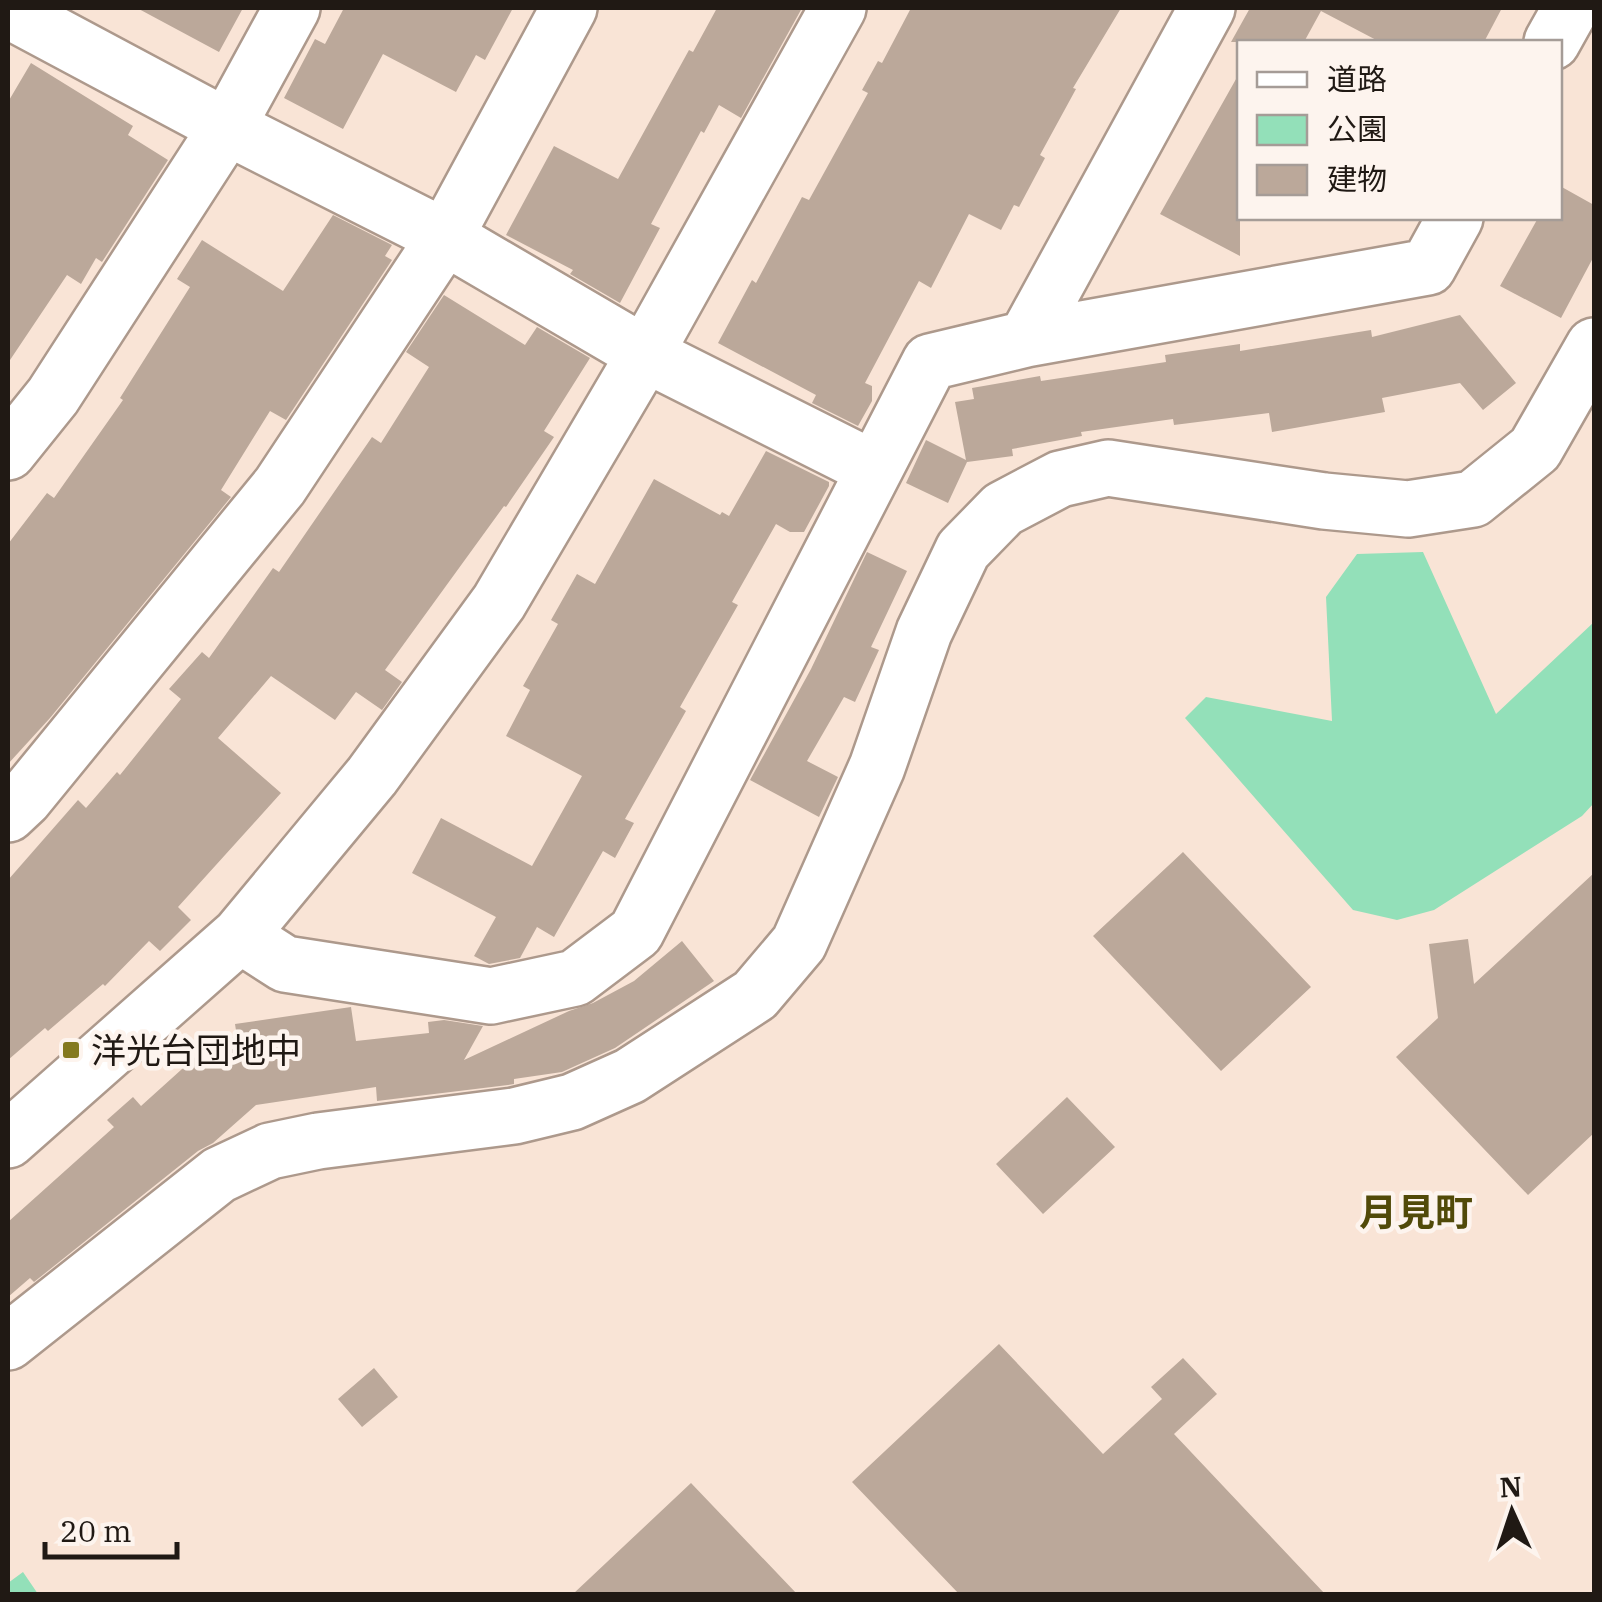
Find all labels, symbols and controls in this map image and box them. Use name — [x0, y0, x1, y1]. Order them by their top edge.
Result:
legend — [1237, 40, 1562, 220]
text: 道路 — [1327, 59, 1387, 98]
text: 公園 — [1327, 109, 1387, 148]
text: 建物 — [1327, 159, 1387, 198]
place label: 洋光台団地中 — [91, 1027, 301, 1073]
marker: 洋光台団地中 — [60, 1039, 82, 1061]
district label: 月見町 — [1359, 1187, 1473, 1236]
north arrow — [1462, 1462, 1562, 1562]
text: N — [1499, 1467, 1523, 1506]
scale bar — [45, 1497, 178, 1559]
text: 20 m — [60, 1511, 132, 1550]

